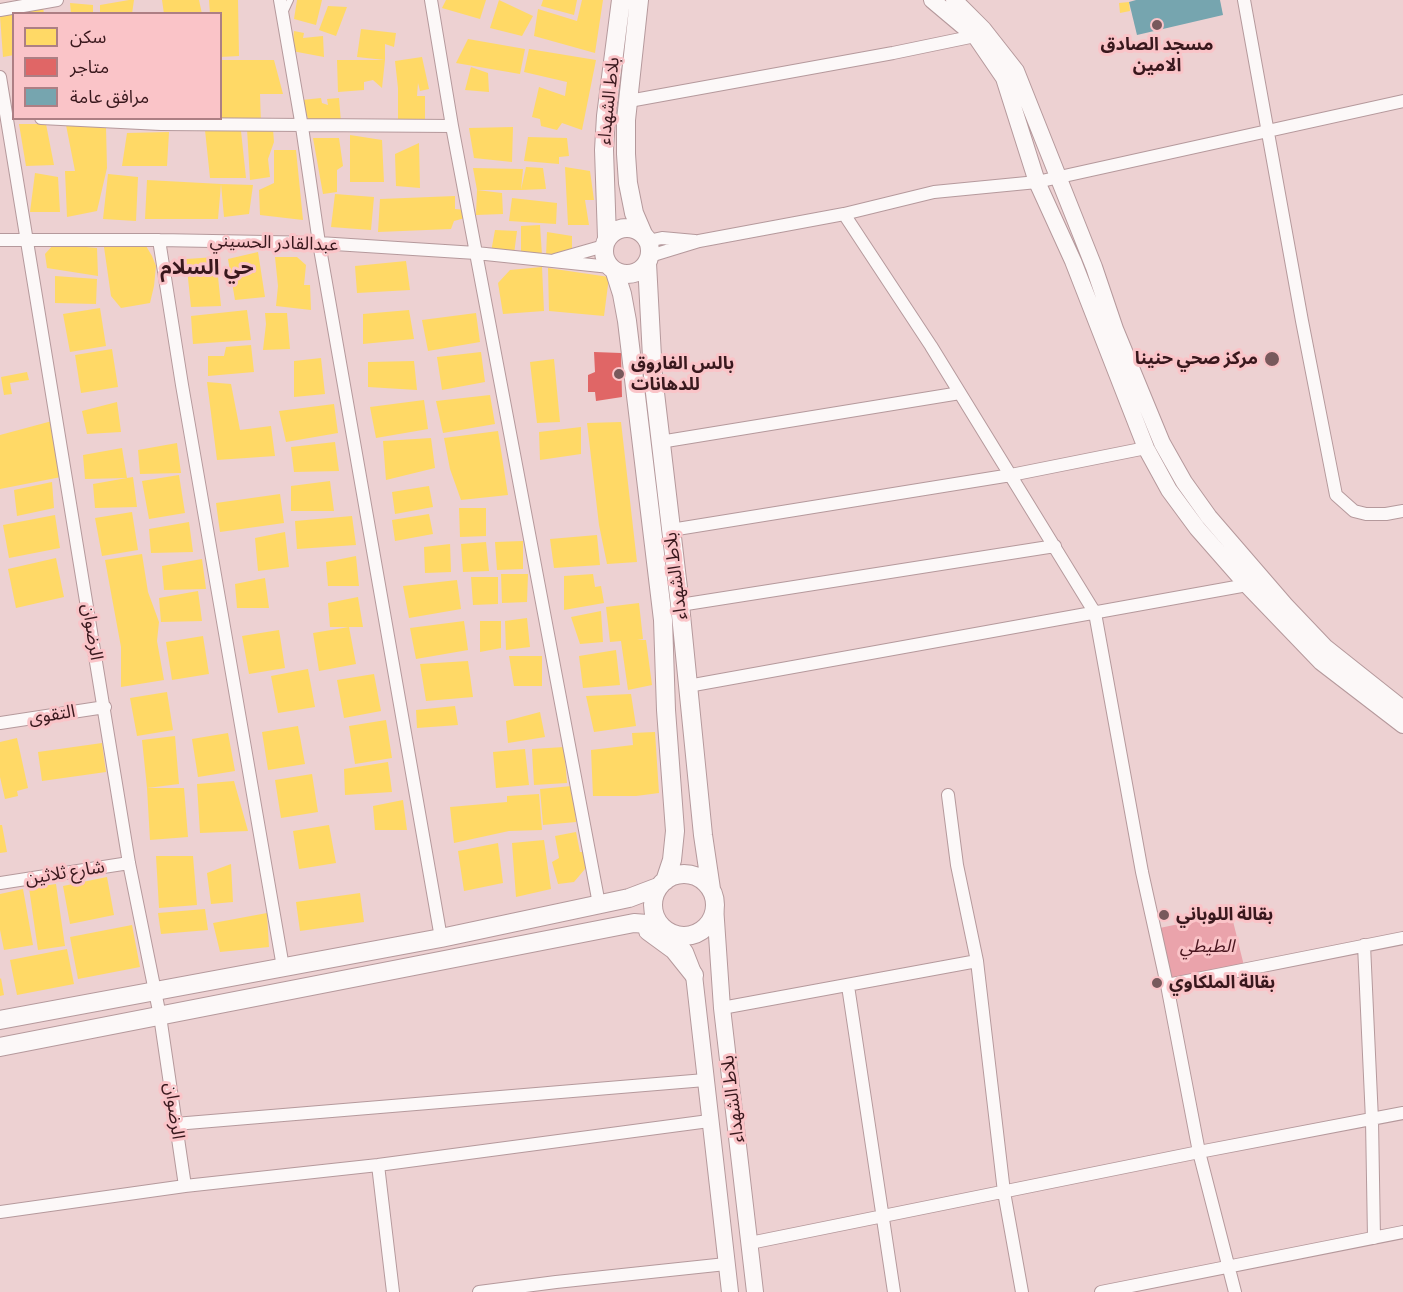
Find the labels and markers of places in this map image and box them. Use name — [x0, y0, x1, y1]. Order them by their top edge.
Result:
marker: مسجد الصادق الامين — [1150, 18, 1164, 32]
place label: مسجد الصادق الامين — [1101, 34, 1213, 76]
place label: مركز صحي حنينا — [1135, 348, 1258, 370]
marker: مركز صحي حنينا — [1263, 350, 1281, 368]
place label: بالس الفاروق للدهانات — [631, 353, 734, 395]
marker: بالس الفاروق للدهانات — [612, 367, 626, 381]
place label: بقالة اللوباني — [1176, 904, 1273, 926]
marker: بقالة اللوباني — [1157, 908, 1171, 922]
place label: بقالة الملكاوي — [1169, 972, 1275, 994]
marker: بقالة الملكاوي — [1150, 976, 1164, 990]

